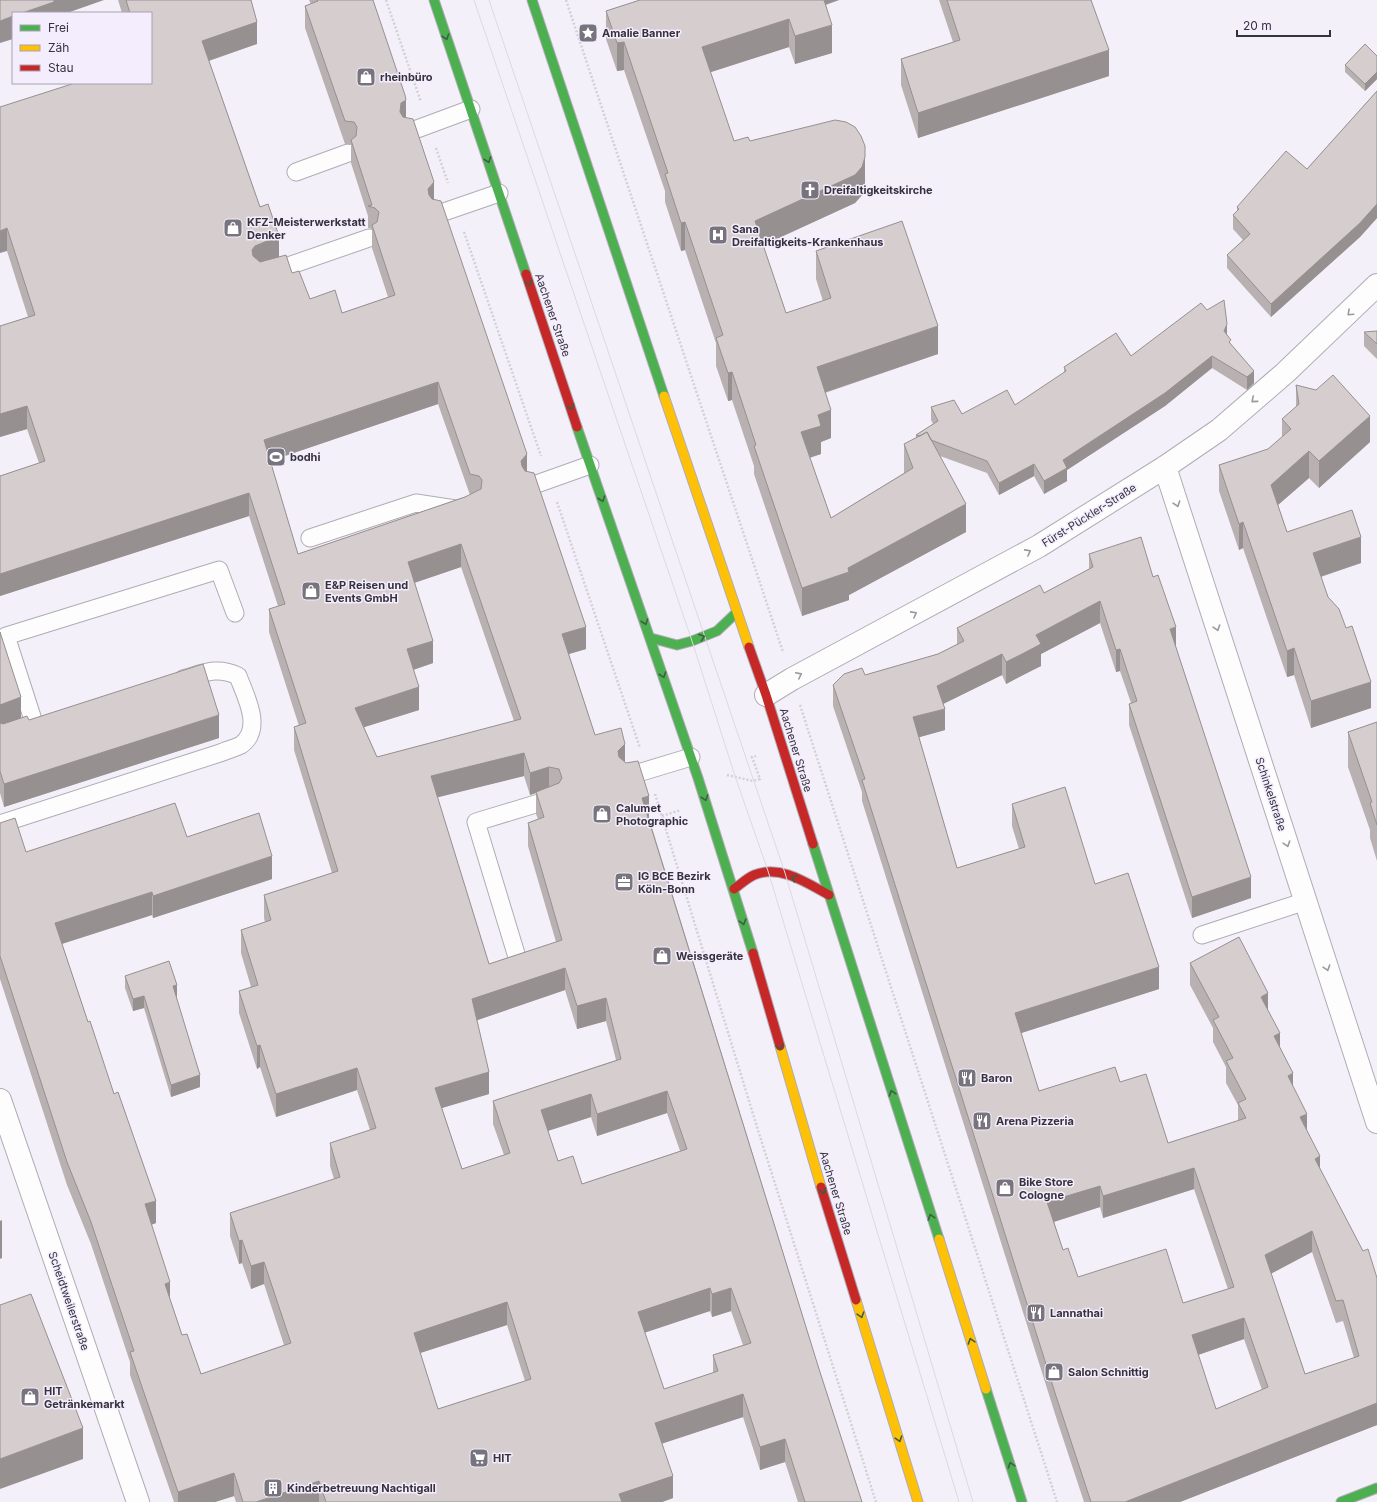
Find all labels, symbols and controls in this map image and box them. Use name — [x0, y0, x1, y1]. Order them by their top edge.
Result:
legend — [12, 12, 152, 84]
scale bar — [1237, 12, 1330, 38]
text: 20 m — [1243, 18, 1272, 33]
text: Frei — [48, 20, 69, 35]
place icon: Amalie Banner — [577, 22, 599, 44]
place label: Amalie Banner — [602, 26, 681, 40]
one-way arrow — [442, 33, 450, 40]
text: Zäh — [48, 40, 69, 55]
text: Stau — [48, 60, 74, 75]
shop icon: rheinbüro — [355, 66, 377, 88]
place label: rheinbüro — [380, 70, 433, 84]
one-way arrow — [483, 156, 492, 163]
church icon: Dreifaltigkeitskirche — [799, 179, 821, 201]
place label: Dreifaltigkeitskirche — [824, 183, 933, 197]
place label: KFZ-Meisterwerkstatt Denker — [247, 215, 366, 242]
shop icon: KFZ-Meisterwerkstatt Denker — [222, 217, 244, 239]
place label: Sana Dreifaltigkeits-Krankenhaus — [732, 222, 884, 249]
hospital icon: Sana Dreifaltigkeits-Krankenhaus — [707, 224, 729, 246]
street label: Aachener Straße — [532, 271, 574, 359]
one-way arrow — [525, 280, 533, 287]
one-way arrow — [1347, 308, 1355, 315]
one-way arrow — [1251, 396, 1258, 403]
one-way arrow — [566, 403, 574, 410]
sports icon: bodhi — [265, 446, 287, 468]
place label: bodhi — [290, 450, 320, 464]
street label: Fürst-Pückler-Straße — [1039, 480, 1139, 550]
one-way arrow — [598, 496, 606, 503]
one-way arrow — [1172, 500, 1181, 507]
one-way arrow — [1024, 549, 1031, 557]
place label: E&P Reisen und Events GmbH — [325, 578, 408, 605]
shop icon: E&P Reisen und Events GmbH — [300, 580, 322, 602]
one-way arrow — [910, 611, 917, 619]
one-way arrow — [641, 618, 649, 625]
one-way arrow — [1212, 624, 1221, 631]
one-way arrow — [698, 634, 705, 642]
one-way arrow — [659, 671, 667, 678]
one-way arrow — [795, 672, 802, 680]
street label: Aachener Straße — [777, 706, 815, 794]
street label: Schinkelstraße — [1252, 755, 1290, 833]
one-way arrow — [700, 794, 708, 801]
place label: Calumet Photographic — [616, 801, 689, 828]
shop icon: Calumet Photographic — [591, 803, 613, 825]
one-way arrow — [1282, 841, 1291, 848]
place label: IG BCE Bezirk Köln-Bonn — [638, 869, 711, 896]
office icon: IG BCE Bezirk Köln-Bonn — [613, 871, 635, 893]
one-way arrow — [790, 875, 798, 882]
one-way arrow — [738, 918, 747, 925]
shop icon: Weissgeräte — [651, 945, 673, 967]
place label: Weissgeräte — [676, 949, 744, 963]
one-way arrow — [1322, 965, 1331, 972]
one-way arrow — [775, 1043, 784, 1050]
restaurant icon: Baron — [956, 1067, 978, 1089]
place label: Baron — [981, 1071, 1013, 1085]
one-way arrow — [888, 1090, 897, 1097]
restaurant icon: Arena Pizzeria — [971, 1110, 993, 1132]
place label: Arena Pizzeria — [996, 1114, 1074, 1128]
street label: Aachener Straße — [817, 1149, 855, 1237]
place label: Bike Store Cologne — [1019, 1175, 1074, 1202]
shop icon: Bike Store Cologne — [994, 1177, 1016, 1199]
one-way arrow — [818, 1187, 826, 1194]
one-way arrow — [928, 1214, 936, 1221]
street label: Scheidtweilerstraße — [46, 1250, 92, 1352]
restaurant icon: Lannathai — [1025, 1302, 1047, 1324]
place label: Lannathai — [1050, 1306, 1103, 1320]
one-way arrow — [856, 1311, 865, 1318]
one-way arrow — [967, 1338, 976, 1345]
shop icon: Salon Schnittig — [1043, 1361, 1065, 1383]
place label: Salon Schnittig — [1068, 1365, 1149, 1379]
place label: HIT Getränkemarkt — [44, 1384, 125, 1411]
shop icon: HIT Getränkemarkt — [19, 1386, 41, 1408]
one-way arrow — [894, 1436, 903, 1443]
supermarket icon: HIT — [468, 1447, 490, 1469]
place label: HIT — [493, 1451, 512, 1465]
one-way arrow — [1007, 1462, 1015, 1469]
building icon: Kinderbetreuung Nachtigall — [262, 1477, 284, 1499]
place label: Kinderbetreuung Nachtigall — [287, 1481, 436, 1495]

